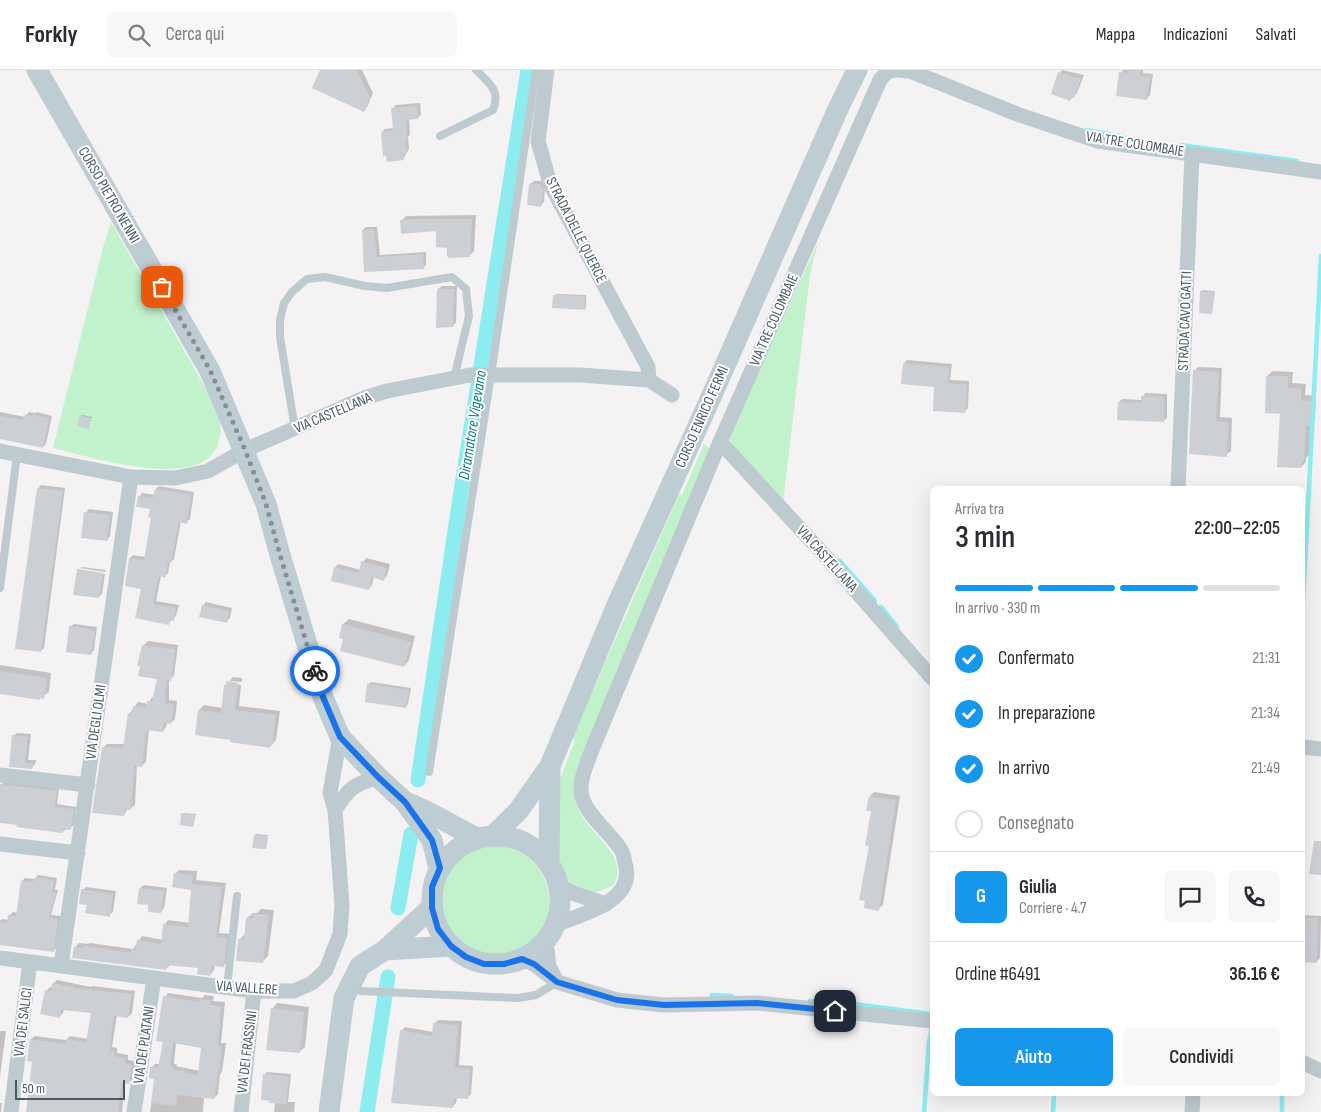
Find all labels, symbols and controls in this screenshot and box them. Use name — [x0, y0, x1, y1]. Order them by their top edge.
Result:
search box — [107, 12, 457, 57]
text: Forkly — [25, 20, 77, 49]
icon: search — [125, 21, 153, 49]
text: Cerca qui — [165, 23, 224, 46]
text: Mappa — [1096, 24, 1135, 45]
text: Indicazioni — [1163, 24, 1228, 45]
text: Salvati — [1256, 24, 1296, 45]
street label: VIA TRE COLOMBAIE — [1085, 127, 1185, 161]
street label: CORSO PIETRO NENNI — [74, 143, 144, 247]
street label: STRADA DELLE QUERCE — [541, 174, 611, 286]
pin — [141, 266, 183, 308]
street label: VIA TRE COLOMBAIE — [745, 271, 803, 369]
street label: STRADA CAVO GATTI — [1174, 271, 1196, 371]
icon: bag — [148, 273, 176, 301]
street label: CORSO ENRICO FERMI — [671, 363, 733, 471]
water label: Diramatore Vigevano — [455, 369, 491, 481]
street label: VIA CASTELLANA — [291, 388, 375, 438]
text: Arriva tra — [955, 500, 1004, 519]
text: 22:00–22:05 — [1194, 517, 1280, 540]
text: 3 min — [955, 518, 1015, 557]
street label: VIA CASTELLANA — [792, 522, 862, 596]
text: In arrivo · 330 m — [955, 599, 1040, 618]
icon: check — [955, 645, 983, 673]
courier — [290, 646, 340, 696]
text: Confermato — [998, 647, 1074, 670]
text: 21:31 — [1252, 649, 1280, 668]
icon: bike — [301, 657, 329, 685]
street label: VIA DEGLI OLMI — [81, 683, 111, 761]
icon: check — [955, 700, 983, 728]
text: In preparazione — [998, 702, 1095, 725]
text: 21:34 — [1251, 704, 1280, 723]
icon: check — [955, 755, 983, 783]
text: In arrivo — [998, 757, 1050, 780]
text: 21:49 — [1251, 759, 1280, 778]
text: Consegnato — [998, 812, 1074, 835]
button: chat — [1164, 871, 1216, 923]
button: phone — [1228, 871, 1280, 923]
text: Giulia — [1019, 876, 1057, 899]
text: G — [976, 885, 986, 908]
text: Corriere · 4.7 — [1019, 899, 1087, 918]
text: Ordine #6491 — [955, 963, 1040, 986]
text: 36.16 € — [1229, 963, 1280, 986]
street label: VIA VALLERE — [216, 976, 278, 1000]
street label: VIA DEI SALICI — [9, 986, 37, 1058]
pin — [814, 990, 856, 1032]
icon: home — [821, 997, 849, 1025]
street label: VIA DEI PLATANI — [129, 1005, 159, 1085]
street label: VIA DEI FRASSINI — [233, 1010, 261, 1094]
button: Aiuto — [955, 1028, 1113, 1086]
button: Condividi — [1123, 1028, 1280, 1086]
scale bar — [15, 1077, 125, 1100]
text: 50 m — [22, 1080, 45, 1097]

